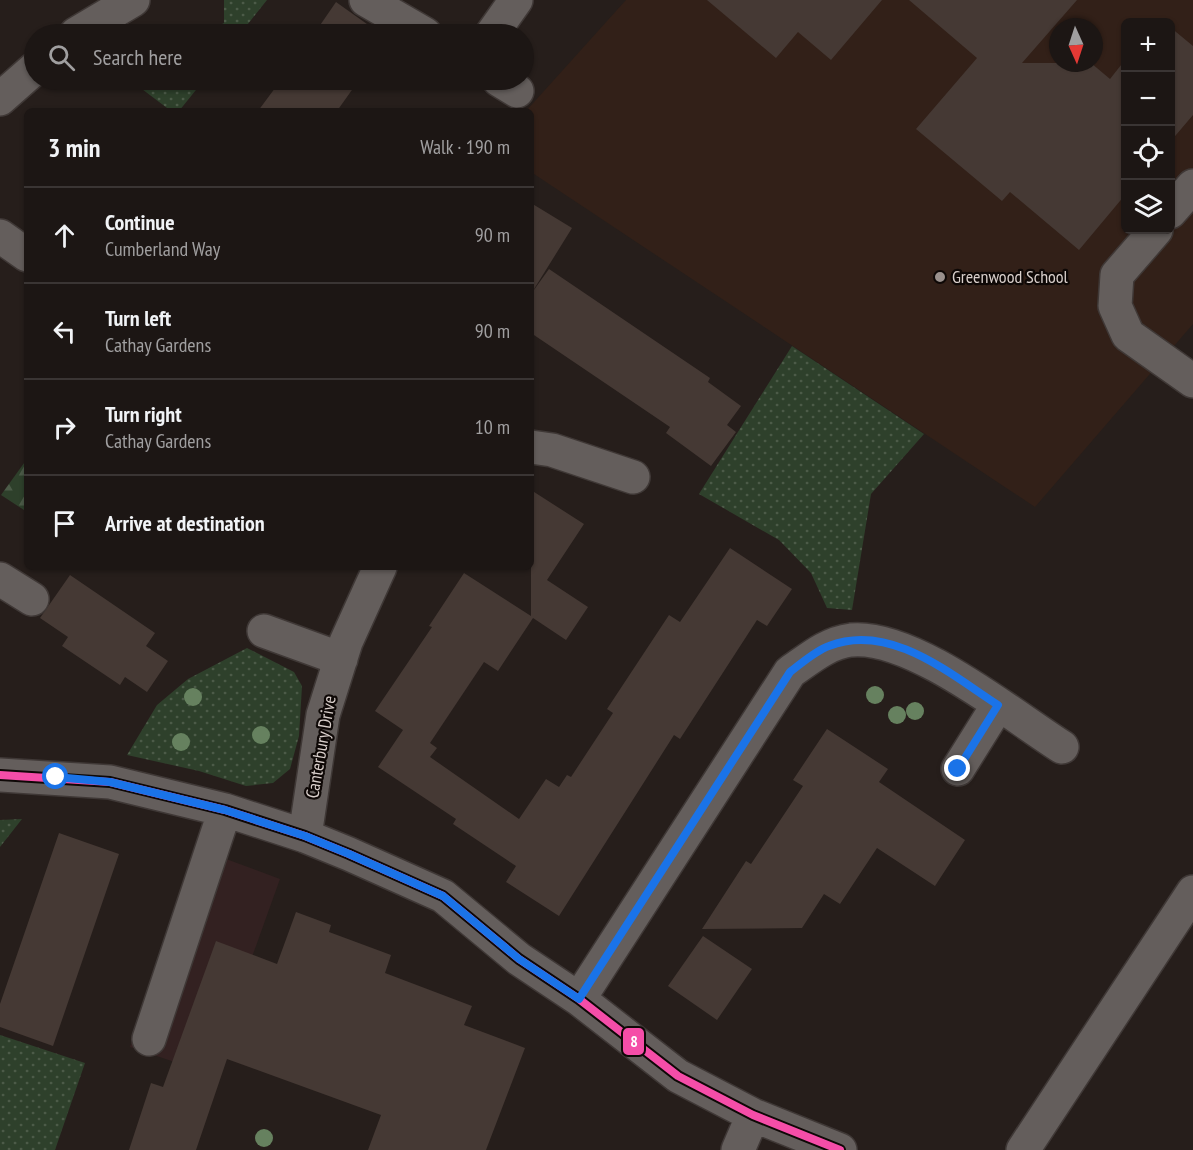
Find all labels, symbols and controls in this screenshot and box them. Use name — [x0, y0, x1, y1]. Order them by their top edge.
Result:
north arrow — [1049, 18, 1103, 72]
map controls — [1121, 18, 1175, 234]
button: + — [1121, 18, 1175, 72]
search box — [24, 24, 534, 90]
icon: search — [45, 41, 78, 74]
text: Search here — [93, 43, 182, 71]
button: − — [1121, 72, 1175, 126]
button: locate — [1121, 126, 1175, 180]
text: 3 min — [48, 131, 101, 164]
text: Walk · 190 m — [420, 134, 510, 160]
button: layers — [1121, 180, 1175, 234]
text: Continue — [105, 208, 175, 236]
icon: ahead — [48, 219, 81, 252]
text: 90 m — [475, 222, 510, 248]
text: Cumberland Way — [105, 236, 220, 262]
place label: Greenwood School — [952, 265, 1069, 288]
marker: Greenwood School — [933, 270, 947, 284]
text: Turn left — [105, 304, 171, 332]
icon: left — [48, 315, 81, 348]
text: 90 m — [475, 318, 510, 344]
text: Cathay Gardens — [105, 332, 211, 358]
text: Turn right — [105, 400, 182, 428]
icon: right — [48, 411, 81, 444]
text: 10 m — [475, 414, 510, 440]
text: Cathay Gardens — [105, 428, 211, 454]
icon: arrive — [48, 507, 81, 540]
text: Arrive at destination — [105, 509, 265, 537]
street label: Canterbury Drive — [300, 694, 341, 800]
route end — [944, 755, 970, 781]
route start — [42, 763, 68, 789]
line badge: 8 — [622, 1027, 645, 1056]
text: 8 — [630, 1031, 638, 1051]

